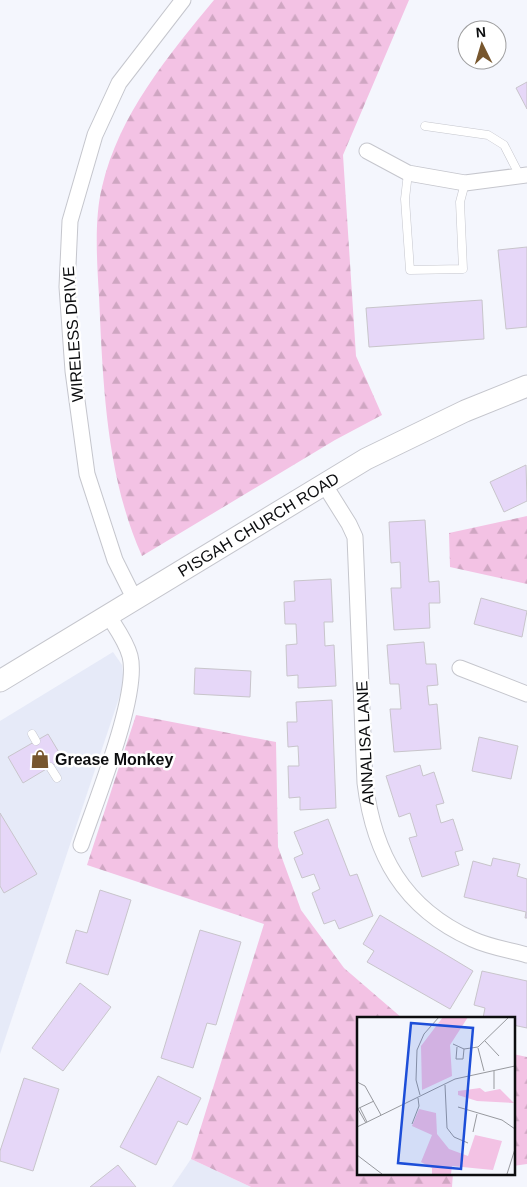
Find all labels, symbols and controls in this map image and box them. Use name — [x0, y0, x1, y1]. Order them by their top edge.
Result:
north arrow — [457, 20, 507, 70]
text: N — [475, 24, 487, 40]
street label: WIRELESS DRIVE — [60, 266, 86, 402]
street label: PISGAH CHURCH ROAD — [175, 469, 342, 580]
street label: ANNALISA LANE — [353, 680, 377, 806]
shop icon: Grease Monkey — [29, 748, 51, 770]
place label: Grease Monkey — [55, 751, 173, 768]
inset map — [357, 1017, 514, 1174]

